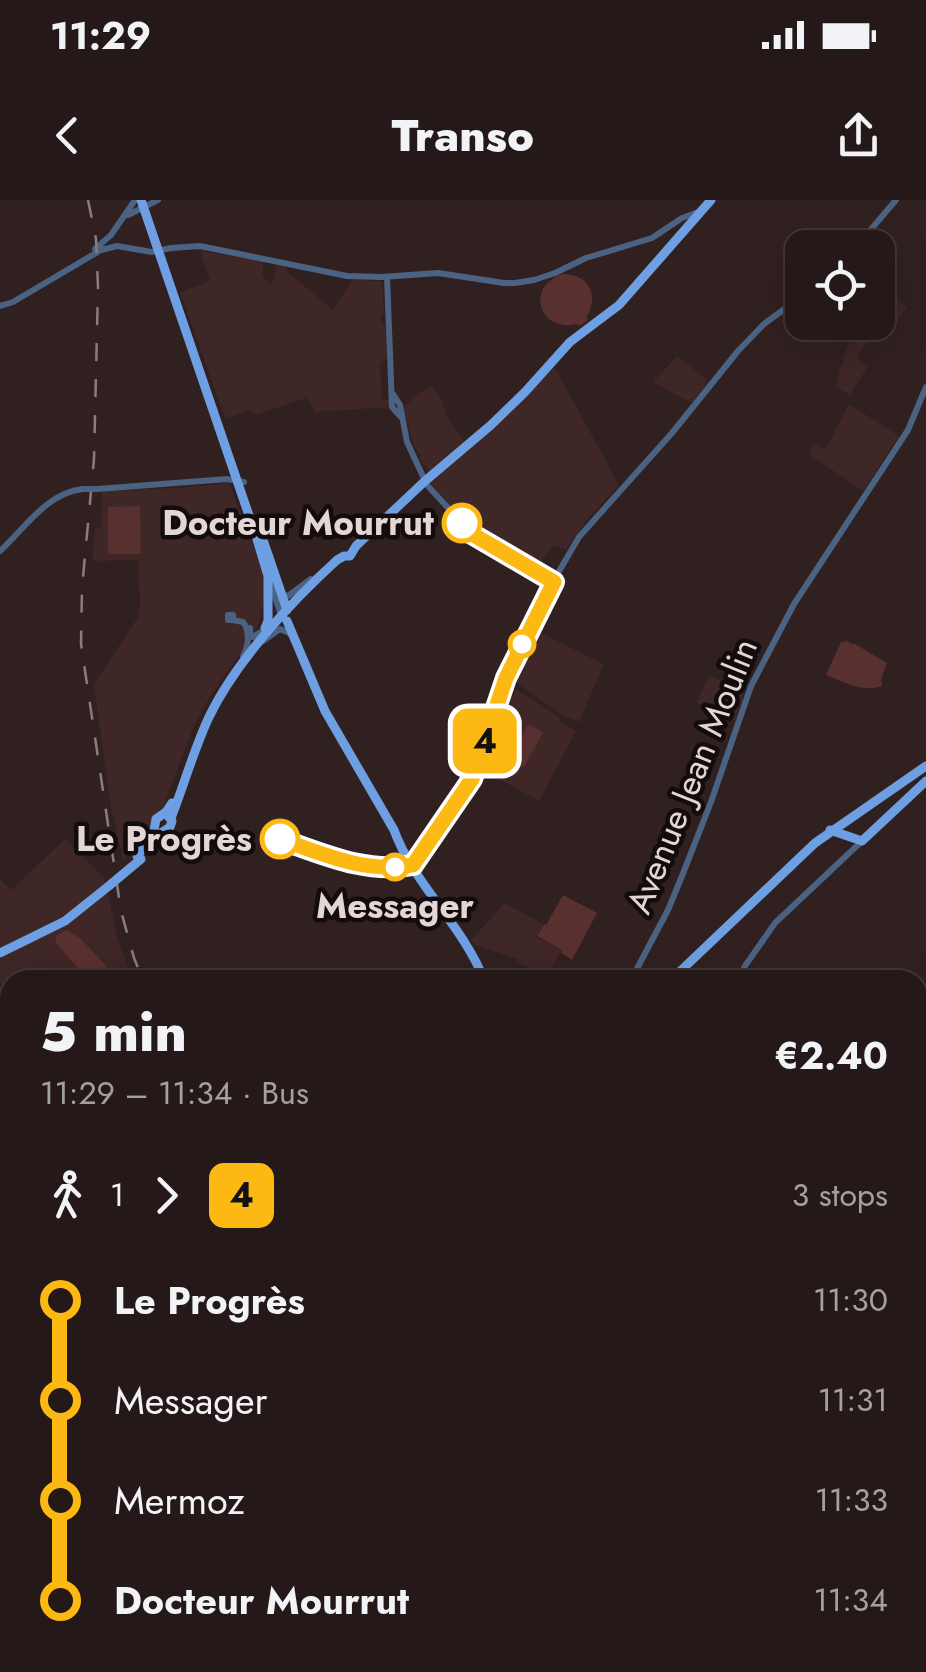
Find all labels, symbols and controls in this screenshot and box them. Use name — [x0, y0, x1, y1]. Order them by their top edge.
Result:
text: 11:29 — [50, 8, 151, 63]
text: Transo — [392, 103, 534, 168]
icon: back — [40, 108, 95, 163]
icon: share — [831, 108, 886, 163]
map controls — [785, 230, 895, 340]
button: locate — [785, 230, 895, 340]
place label: Docteur Mourrut — [162, 498, 434, 548]
marker: Docteur Mourrut — [443, 504, 481, 542]
unlabelled marker — [509, 631, 535, 657]
street label: Avenue Jean Moulin — [614, 631, 770, 921]
line badge: 4 — [452, 708, 518, 774]
text: 4 — [473, 716, 497, 766]
place label: Le Progrès — [76, 814, 252, 864]
marker: Le Progrès — [261, 820, 299, 858]
marker: Messager — [382, 854, 408, 880]
place label: Messager — [316, 881, 475, 931]
text: 5 min — [40, 992, 187, 1072]
text: €2.40 — [774, 1028, 888, 1083]
text: 11:29 – 11:34 · Bus — [40, 1070, 309, 1116]
icon: walk — [40, 1168, 95, 1223]
icon: forward — [139, 1168, 194, 1223]
text: 4 — [229, 1170, 254, 1220]
text: 1 — [110, 1172, 124, 1218]
text: 3 stops — [792, 1172, 888, 1218]
text: Le Progrès — [114, 1273, 305, 1328]
text: 11:30 — [813, 1277, 888, 1323]
text: Messager — [114, 1373, 268, 1428]
text: 11:31 — [818, 1377, 888, 1423]
text: Mermoz — [114, 1473, 245, 1528]
text: 11:33 — [815, 1477, 888, 1523]
text: Docteur Mourrut — [114, 1573, 409, 1628]
text: 11:34 — [813, 1577, 888, 1623]

